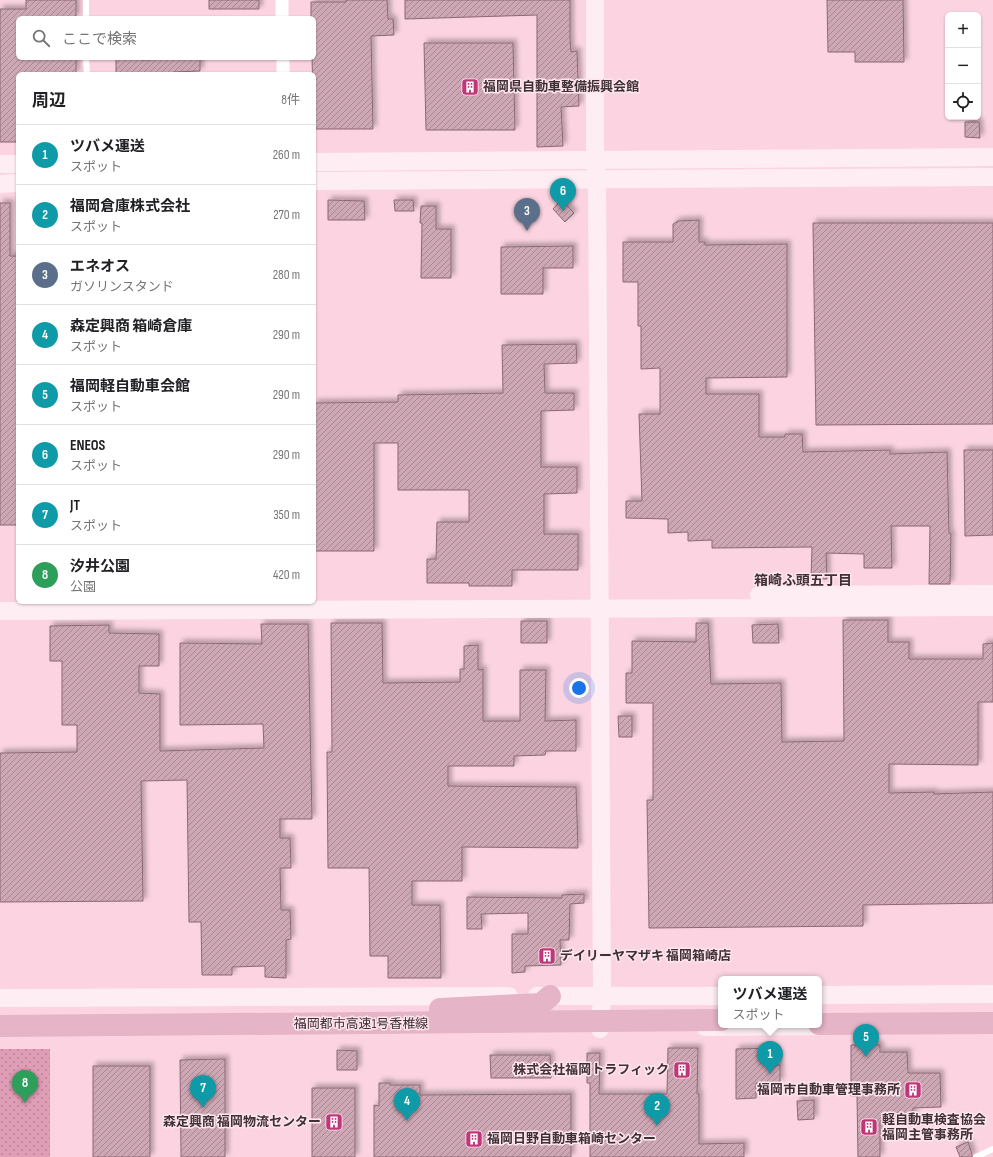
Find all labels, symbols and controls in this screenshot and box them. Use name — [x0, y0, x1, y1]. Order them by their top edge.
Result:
map controls — [945, 12, 981, 120]
button: + — [945, 12, 981, 48]
search box — [16, 16, 316, 60]
icon: search — [30, 27, 52, 49]
text: ここで検索 — [62, 30, 137, 49]
button: − — [945, 48, 981, 84]
building icon: 福岡県自動車整備振興会館 — [460, 77, 480, 97]
place label: 福岡県自動車整備振興会館 — [483, 79, 639, 95]
button: locate — [945, 84, 981, 120]
text: 周辺 — [32, 91, 66, 111]
text: 8件 — [281, 92, 300, 108]
text: ツバメ運送 — [70, 137, 145, 156]
text: 1 — [42, 147, 48, 163]
text: 260 m — [273, 147, 300, 163]
text: スポット — [70, 159, 122, 175]
pin: 6 — [550, 178, 576, 211]
text: 福岡倉庫株式会社 — [70, 197, 190, 216]
pin: 3 — [514, 198, 540, 231]
text: 2 — [42, 207, 48, 223]
text: 270 m — [273, 207, 300, 223]
text: スポット — [70, 219, 122, 235]
text: エネオス — [70, 257, 130, 276]
text: 3 — [42, 267, 48, 283]
text: 280 m — [273, 267, 300, 283]
text: ガソリンスタンド — [70, 279, 174, 295]
text: 森定興商 箱崎倉庫 — [70, 317, 192, 336]
text: 4 — [42, 327, 48, 343]
text: 290 m — [273, 327, 300, 343]
text: スポット — [70, 339, 122, 355]
text: 福岡軽自動車会館 — [70, 377, 190, 396]
text: 5 — [42, 387, 48, 403]
text: 290 m — [273, 387, 300, 403]
text: スポット — [70, 399, 122, 415]
text: ENEOS — [70, 436, 105, 455]
text: 6 — [42, 447, 48, 463]
text: 290 m — [273, 447, 300, 463]
text: スポット — [70, 458, 122, 474]
text: JT — [70, 496, 80, 515]
text: 7 — [42, 507, 48, 523]
text: 350 m — [273, 507, 300, 523]
text: スポット — [70, 518, 122, 534]
text: 汐井公園 — [70, 557, 130, 576]
text: 8 — [42, 567, 48, 583]
text: 420 m — [273, 567, 300, 583]
district label: 箱崎ふ頭五丁目 — [754, 572, 852, 589]
text: 公園 — [70, 579, 96, 595]
your location — [569, 678, 589, 698]
building icon: デイリーヤマザキ 福岡箱崎店 — [537, 946, 557, 966]
place label: デイリーヤマザキ 福岡箱崎店 — [560, 948, 731, 964]
popup — [718, 976, 822, 1028]
text: ツバメ運送 — [732, 985, 808, 1004]
text: スポット — [732, 1007, 785, 1023]
street label: 福岡都市高速1号香椎線 — [294, 1016, 428, 1032]
pin: 5 — [853, 1024, 879, 1057]
pin: 1 — [757, 1041, 783, 1074]
building icon: 株式会社福岡トラフィック — [672, 1060, 692, 1080]
place label: 株式会社福岡トラフィック — [513, 1062, 669, 1078]
pin: 8 — [12, 1070, 38, 1103]
pin: 7 — [190, 1075, 216, 1108]
building icon: 福岡市自動車管理事務所 — [903, 1080, 923, 1100]
place label: 福岡市自動車管理事務所 — [757, 1082, 900, 1098]
pin: 4 — [394, 1088, 420, 1121]
pin: 2 — [644, 1093, 670, 1126]
building icon: 森定興商 福岡物流センター — [324, 1112, 344, 1132]
place label: 軽自動車検査協会 福岡主管事務所 — [882, 1112, 986, 1143]
place label: 森定興商 福岡物流センター — [163, 1114, 321, 1130]
building icon: 軽自動車検査協会 福岡主管事務所 — [859, 1117, 879, 1137]
building icon: 福岡日野自動車箱崎センター — [464, 1129, 484, 1149]
place label: 福岡日野自動車箱崎センター — [487, 1131, 656, 1147]

